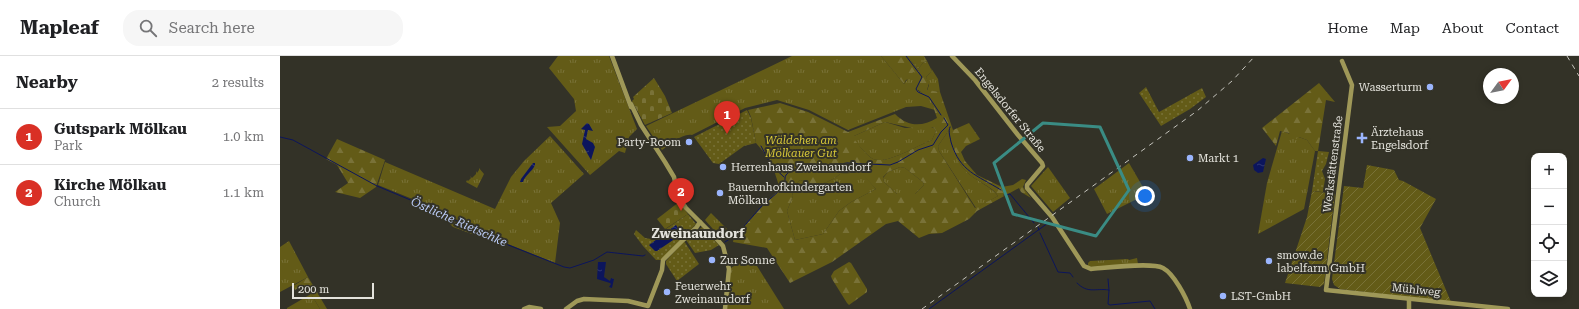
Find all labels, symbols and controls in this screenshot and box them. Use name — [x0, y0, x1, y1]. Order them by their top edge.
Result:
search box — [123, 10, 403, 46]
text: Mapleaf — [20, 16, 99, 39]
icon: search — [137, 17, 159, 39]
text: Search here — [169, 19, 255, 37]
text: Home — [1327, 20, 1368, 36]
text: Map — [1390, 20, 1420, 36]
text: About — [1442, 20, 1484, 36]
text: Contact — [1506, 20, 1559, 36]
street label: Engelsdorfer Straße — [972, 65, 1048, 155]
north arrow — [1483, 68, 1519, 104]
text: Nearby — [16, 72, 78, 92]
text: 2 results — [212, 75, 264, 90]
place label: Wasserturm — [1359, 81, 1422, 94]
marker: Wasserturm — [1425, 82, 1435, 92]
pin: 1 — [714, 101, 740, 134]
street label: Werkstättenstraße — [1321, 115, 1345, 213]
text: Gutspark Mölkau — [54, 120, 187, 138]
place label: Ärztehaus Engelsdorf — [1371, 125, 1429, 152]
text: 1 — [25, 129, 33, 144]
text: 1.0 km — [223, 129, 264, 144]
marker: Ärztehaus Engelsdorf — [1356, 132, 1368, 144]
park label: Wäldchen am Mölkauer Gut — [764, 134, 838, 160]
place label: Party-Room — [617, 136, 681, 149]
marker: Party-Room — [684, 137, 694, 147]
text: Park — [54, 138, 83, 153]
place label: Markt 1 — [1198, 152, 1239, 165]
marker: Markt 1 — [1185, 153, 1195, 163]
map controls — [1531, 153, 1567, 297]
button: + — [1531, 153, 1567, 189]
place label: Herrenhaus Zweinaundorf — [731, 161, 871, 174]
marker: Herrenhaus Zweinaundorf — [718, 162, 728, 172]
text: Kirche Mölkau — [54, 176, 166, 194]
pin: 2 — [668, 178, 694, 211]
place label: Bauernhofkindergarten Mölkau — [728, 181, 852, 207]
text: 2 — [25, 185, 33, 200]
text: 1.1 km — [223, 185, 264, 200]
your location — [1135, 186, 1155, 206]
marker: Bauernhofkindergarten Mölkau — [715, 188, 725, 198]
button: − — [1531, 189, 1567, 225]
text: Church — [54, 194, 101, 209]
water label: Östliche Rietschke — [409, 194, 510, 249]
button: locate — [1531, 225, 1567, 261]
district label: Zweinaundorf — [651, 226, 745, 241]
place label: smow.de labelfarm GmbH — [1277, 249, 1365, 275]
place label: Zur Sonne — [720, 254, 775, 267]
marker: Zur Sonne — [707, 255, 717, 265]
marker: smow.de labelfarm GmbH — [1264, 256, 1274, 266]
button: layers — [1531, 261, 1567, 297]
place label: Feuerwehr Zweinaundorf — [675, 280, 751, 306]
scale bar — [292, 281, 374, 300]
street label: Mühlweg — [1391, 281, 1442, 299]
text: 200 m — [298, 283, 329, 296]
marker: Feuerwehr Zweinaundorf — [662, 287, 672, 297]
place label: LST-GmbH — [1231, 290, 1291, 303]
marker: LST-GmbH — [1218, 291, 1228, 301]

